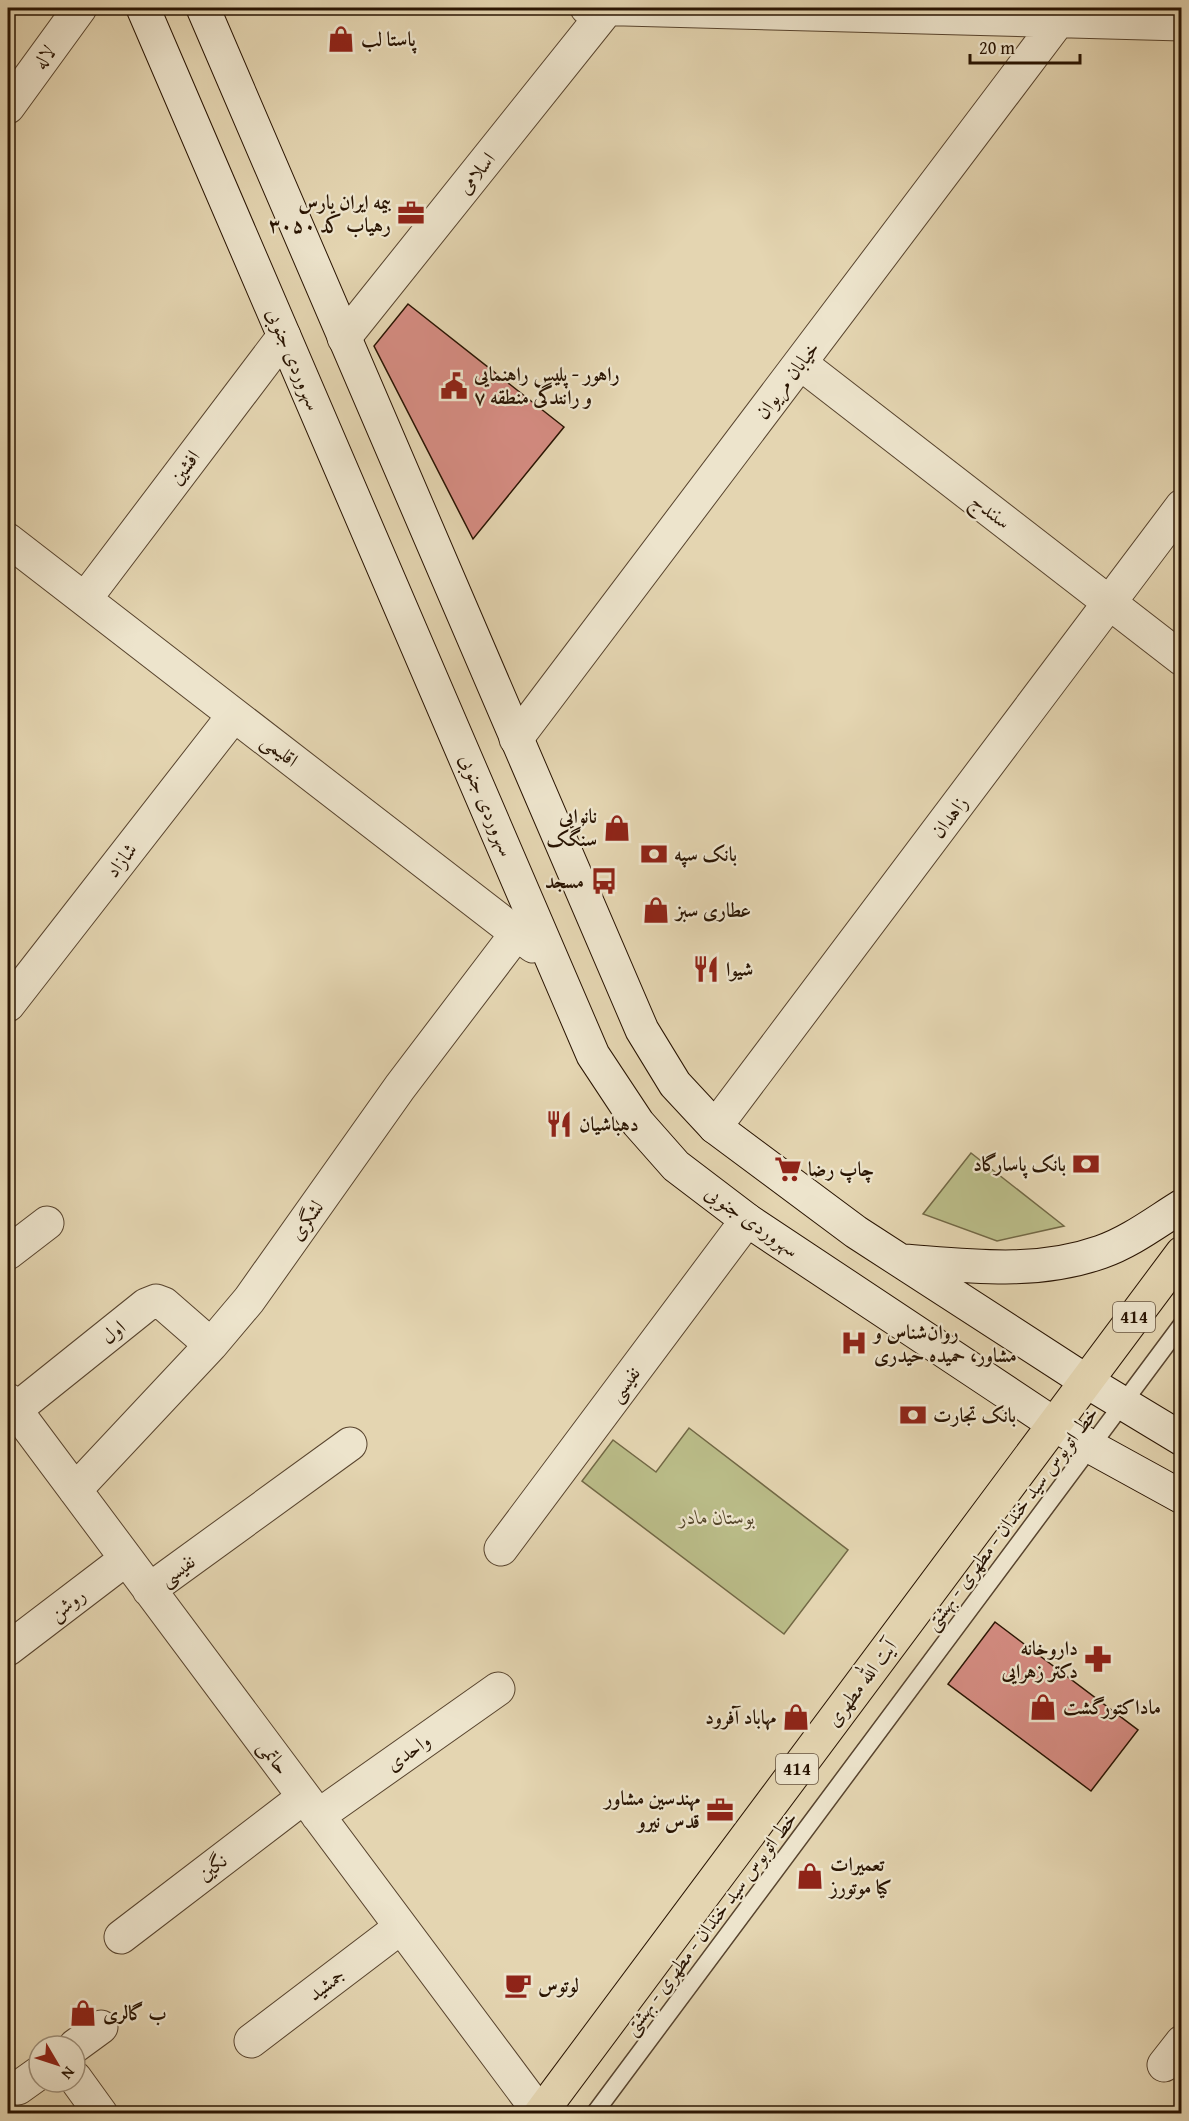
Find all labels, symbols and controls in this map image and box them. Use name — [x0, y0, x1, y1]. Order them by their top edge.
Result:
shop icon: پاستا لب — [326, 24, 356, 54]
place label: پاستا لب — [361, 24, 417, 54]
scale bar — [970, 27, 1080, 65]
text: 20 m — [979, 34, 1015, 61]
street label: لاله — [25, 39, 62, 75]
street label: اسلامی — [450, 145, 502, 200]
place label: بیمه ایران پارس رهیاب کد ۳۰۵۰ — [269, 187, 392, 239]
office icon: بیمه ایران پارس رهیاب کد ۳۰۵۰ — [396, 198, 426, 228]
street label: سهروردی جنوبی — [259, 303, 329, 415]
street label: خیابان مریوان — [748, 334, 826, 425]
place label: راهور - پلیس راهنمایی و رانندگی منطقه ۷ — [473, 359, 620, 411]
public building icon: راهور - پلیس راهنمایی و رانندگی منطقه ۷ — [439, 371, 469, 401]
street label: افشین — [161, 443, 206, 490]
street label: سنندج — [963, 486, 1017, 539]
street label: اقلیمی — [256, 726, 305, 773]
street label: سهروردی جنوبی — [452, 749, 522, 861]
street label: زاهدان — [923, 789, 974, 844]
place label: نانوایی سنگک — [546, 801, 597, 853]
shop icon: نانوایی سنگک — [602, 813, 632, 843]
street label: شازاد — [98, 836, 144, 883]
bank icon: بانک سپه — [639, 839, 669, 869]
place label: بانک سپه — [674, 839, 737, 868]
place label: مسجد — [545, 866, 584, 895]
bus stop icon: مسجد — [589, 866, 619, 896]
shop icon: عطاری سبز — [641, 895, 671, 925]
place label: عطاری سبز — [674, 895, 751, 924]
restaurant icon: شیوا — [691, 954, 721, 984]
place label: شیوا — [726, 954, 753, 983]
restaurant icon: دهباشیان — [544, 1109, 574, 1139]
place label: دهباشیان — [579, 1109, 639, 1138]
place label: بانک پاسارگاد — [973, 1149, 1066, 1179]
bank icon: بانک پاسارگاد — [1071, 1149, 1101, 1179]
supermarket icon: چاپ رضا — [773, 1154, 803, 1184]
place label: چاپ رضا — [808, 1154, 874, 1184]
street label: سهروردی جنوبی — [699, 1178, 805, 1264]
street label: لشگری — [281, 1194, 330, 1246]
road number: 414 — [1113, 1302, 1155, 1332]
street label: اول — [94, 1313, 131, 1351]
place label: روان‌شناس و مشاور، حمیده حیدری — [872, 1317, 1017, 1369]
hospital icon: روان‌شناس و مشاور، حمیده حیدری — [839, 1328, 869, 1358]
street label: نفیسی — [600, 1359, 648, 1408]
bank icon: بانک تجارت — [898, 1400, 928, 1430]
street label: خط اتوبوس سید خندان - مطهری - بهشتی — [917, 1400, 1105, 1636]
place label: بانک تجارت — [933, 1400, 1016, 1429]
park label: بوستان مادر — [677, 1502, 755, 1531]
street label: نفیسی — [153, 1546, 202, 1593]
street label: روشن — [42, 1580, 91, 1627]
street label: آیت الله مطهری — [818, 1631, 905, 1732]
place label: داروخانه دکتر زهرایی — [1000, 1633, 1078, 1685]
pharmacy icon: داروخانه دکتر زهرایی — [1083, 1644, 1113, 1674]
shop icon: ماداکتورگشت — [1028, 1692, 1058, 1722]
place label: ماداکتورگشت — [1063, 1692, 1161, 1721]
place label: مهاباد آفرود — [705, 1702, 776, 1731]
shop icon: مهاباد آفرود — [781, 1702, 811, 1732]
street label: واحدی — [379, 1726, 436, 1778]
street label: حاتمی — [252, 1733, 297, 1780]
road number: 414 — [776, 1754, 818, 1784]
place label: مهندسین مشاور قدس نیرو — [602, 1783, 700, 1835]
office icon: مهندسین مشاور قدس نیرو — [705, 1795, 735, 1825]
street label: خط اتوبوس سید خندان - مطهری - بهشتی — [616, 1805, 804, 2041]
street label: نگین — [191, 1846, 233, 1887]
place label: تعمیرات کیا موتورز — [828, 1849, 892, 1901]
shop icon: تعمیرات کیا موتورز — [795, 1861, 825, 1891]
street label: جمشید — [301, 1960, 351, 2007]
cafe icon: لوتوس — [503, 1970, 533, 2000]
place label: لوتوس — [538, 1970, 579, 1999]
shop icon: ب گالری — [68, 1998, 98, 2028]
place label: ب گالری — [103, 1998, 167, 2027]
north arrow — [27, 2034, 87, 2094]
text: N — [56, 2062, 81, 2085]

